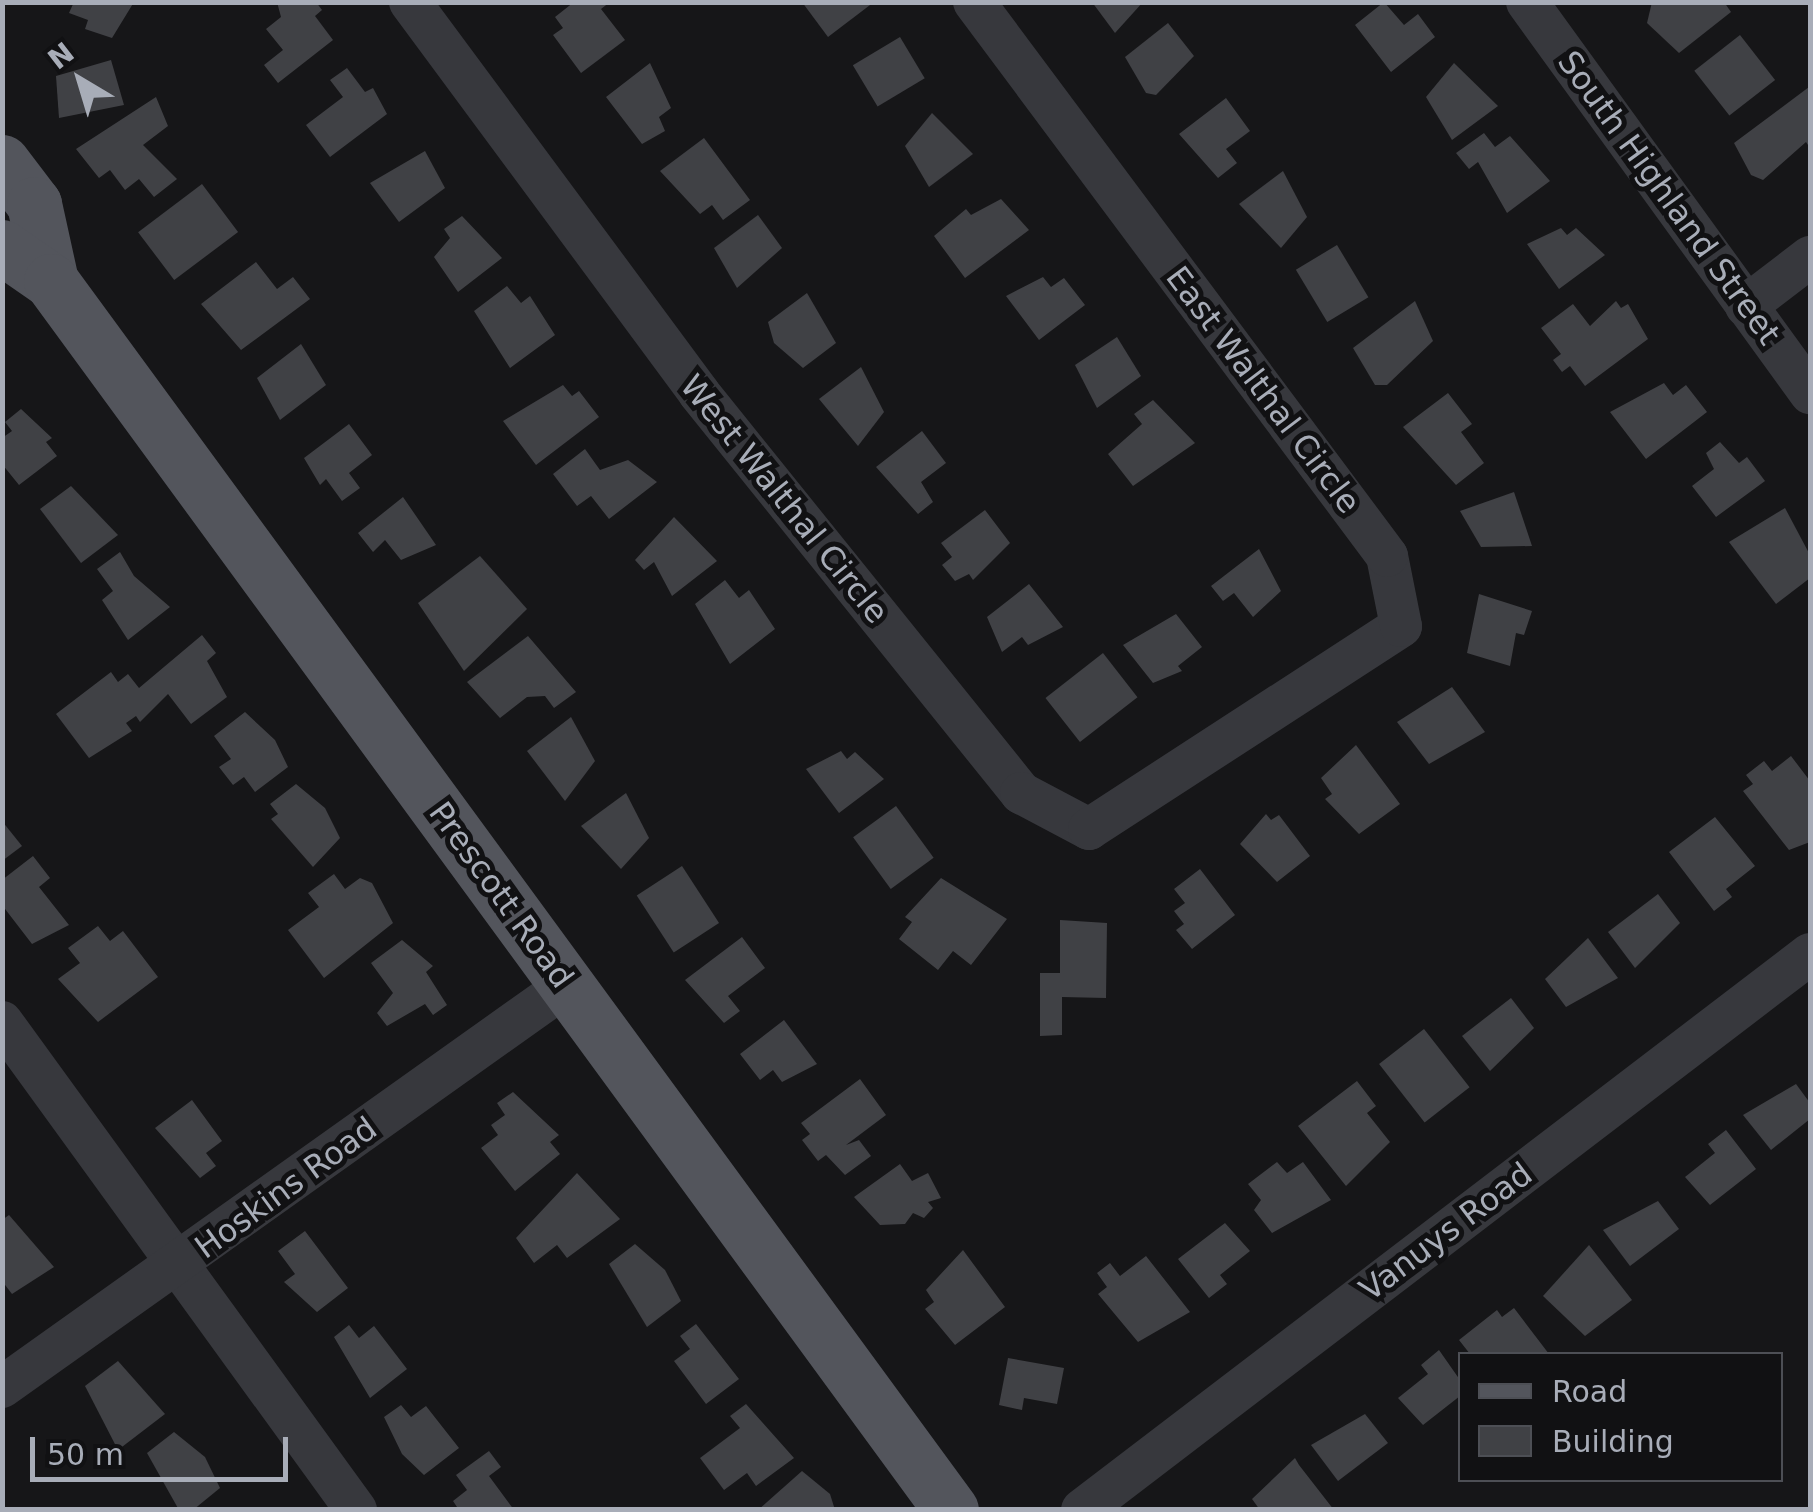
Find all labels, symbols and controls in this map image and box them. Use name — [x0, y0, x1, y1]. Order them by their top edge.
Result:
north arrow — [30, 30, 130, 130]
text: N — [42, 36, 81, 76]
street label: South Highland Street — [1550, 44, 1788, 352]
street label: East Walthal Circle — [1158, 259, 1368, 521]
street label: West Walthal Circle — [672, 367, 896, 631]
street label: Prescott Road — [421, 795, 581, 995]
street label: Hoskins Road — [188, 1109, 384, 1267]
street label: Vanuys Road — [1352, 1155, 1540, 1309]
legend — [1458, 1352, 1783, 1482]
text: Road — [1552, 1374, 1627, 1409]
scale bar — [35, 1417, 292, 1479]
text: Building — [1552, 1424, 1674, 1459]
text: 50 m — [47, 1437, 124, 1472]

